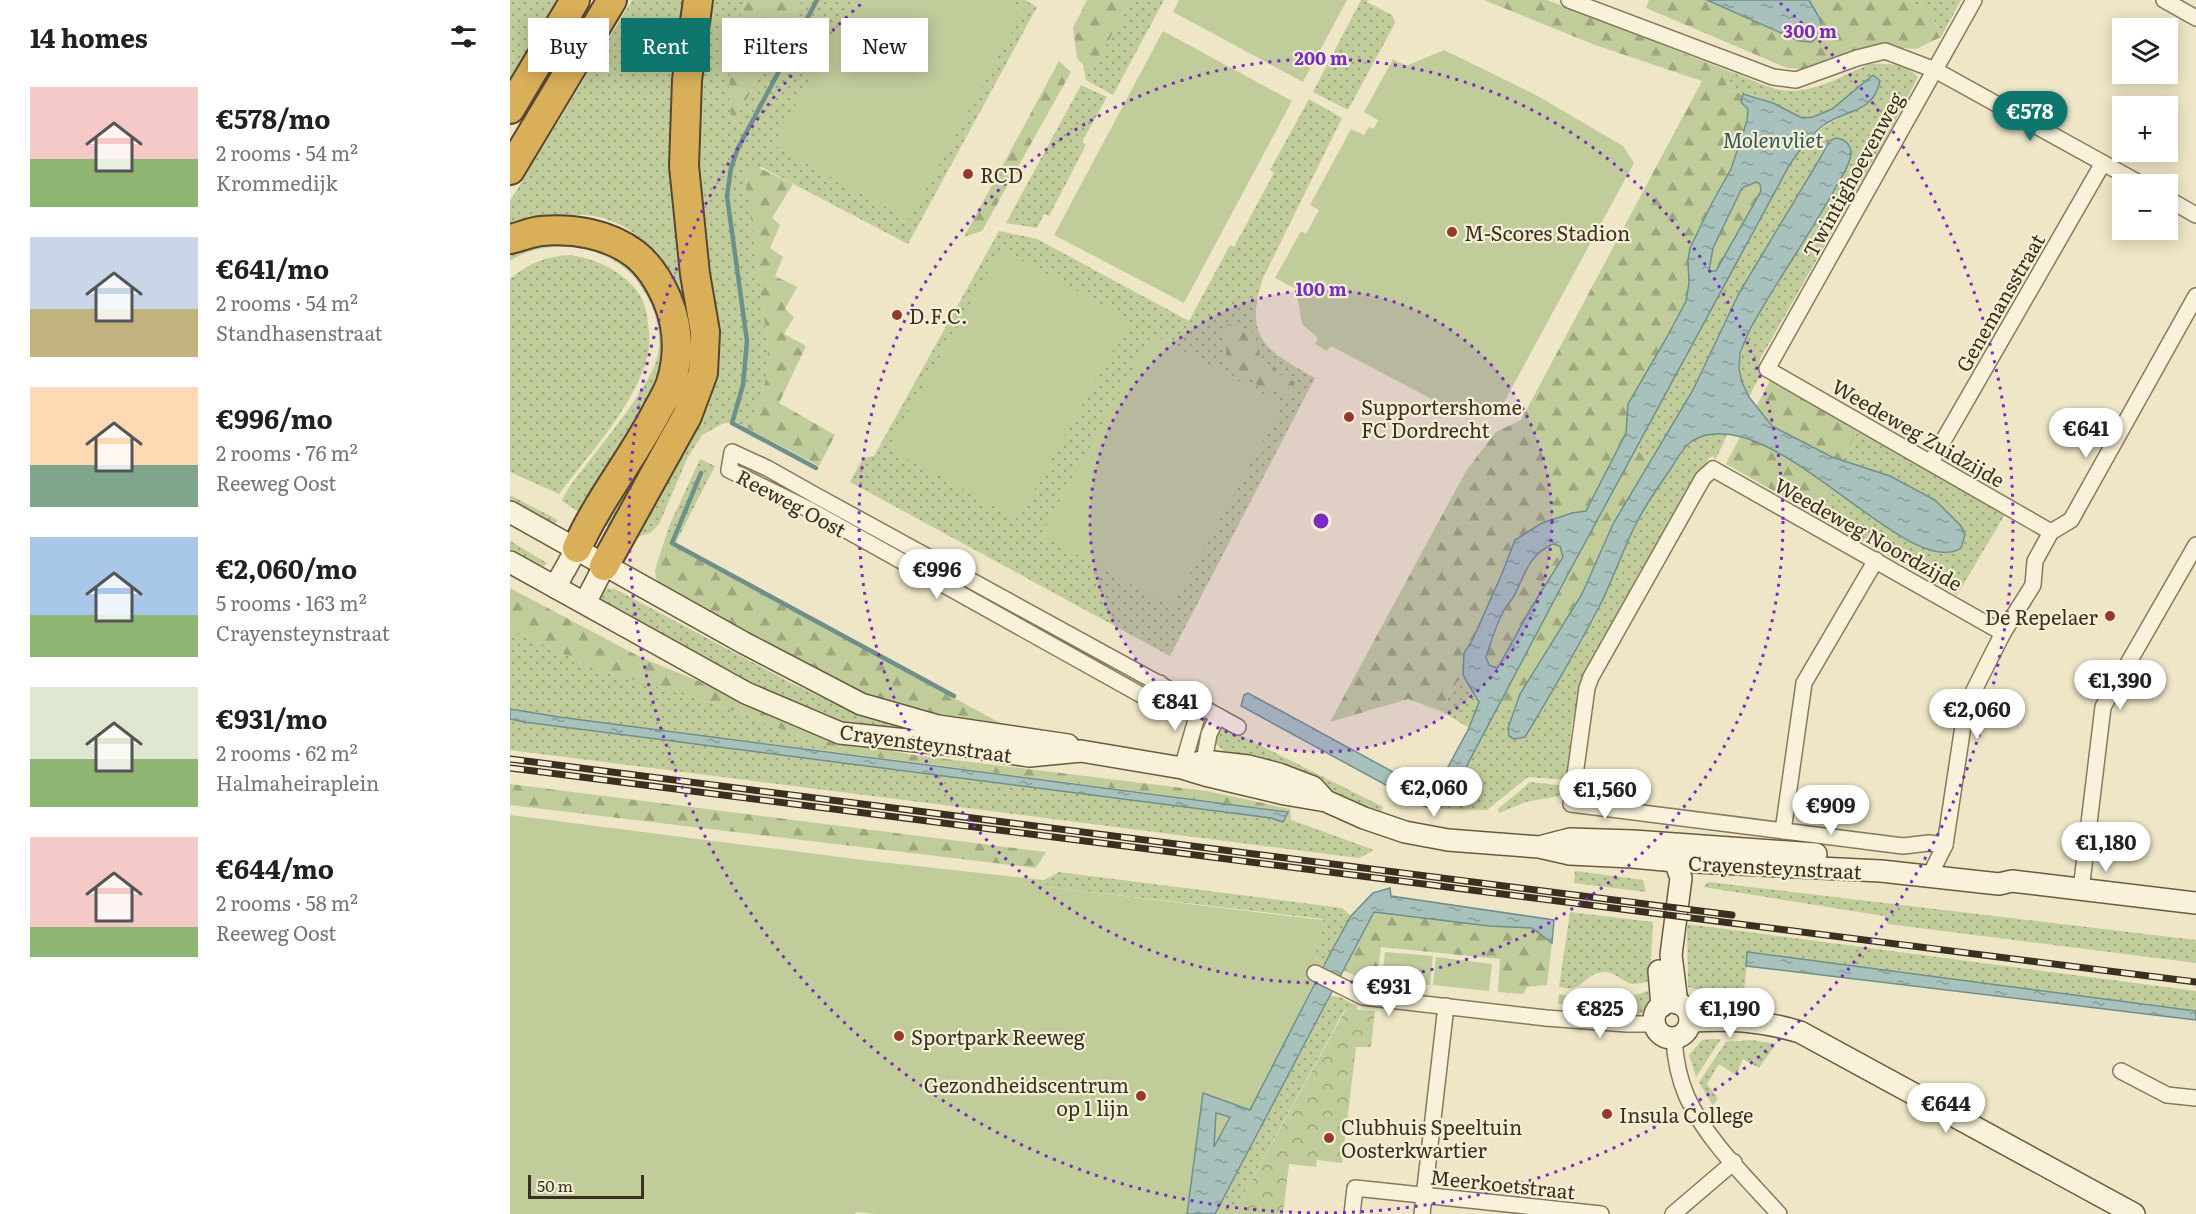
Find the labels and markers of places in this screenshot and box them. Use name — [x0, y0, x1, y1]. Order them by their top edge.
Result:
pin: €578 — [1994, 91, 2066, 142]
place label: RCD — [980, 159, 1023, 189]
marker: RCD — [961, 167, 975, 181]
place label: M-Scores Stadion — [1464, 217, 1630, 247]
marker: M-Scores Stadion — [1445, 225, 1459, 239]
place label: D.F.C. — [909, 300, 968, 330]
marker: D.F.C. — [890, 308, 904, 322]
place label: Supportershome FC Dordrecht — [1361, 391, 1522, 444]
pin: €641 — [2050, 408, 2122, 459]
marker: Supportershome FC Dordrecht — [1342, 410, 1356, 424]
centre of rings — [1311, 511, 1331, 531]
pin: €996 — [901, 549, 973, 600]
place label: De Repelaer — [1985, 601, 2099, 631]
marker: De Repelaer — [2103, 609, 2117, 623]
pin: €1,390 — [2071, 660, 2169, 711]
pin: €841 — [1139, 681, 1211, 732]
pin: €2,060 — [1928, 689, 2026, 740]
pin: €2,060 — [1385, 767, 1483, 818]
pin: €1,560 — [1556, 769, 1654, 820]
pin: €909 — [1795, 785, 1867, 836]
pin: €1,180 — [2057, 822, 2155, 873]
pin: €931 — [1353, 966, 1425, 1017]
pin: €825 — [1564, 988, 1636, 1039]
pin: €1,190 — [1681, 988, 1779, 1039]
place label: Sportpark Reeweg — [911, 1021, 1086, 1051]
marker: Sportpark Reeweg — [892, 1029, 906, 1043]
place label: Gezondheidscentrum op 1 lijn — [924, 1069, 1129, 1122]
pin: €644 — [1910, 1083, 1982, 1134]
marker: Gezondheidscentrum op 1 lijn — [1134, 1089, 1148, 1103]
place label: Insula College — [1619, 1099, 1753, 1129]
marker: Insula College — [1600, 1107, 1614, 1121]
place label: Clubhuis Speeltuin Oosterkwartier — [1341, 1111, 1522, 1164]
marker: Clubhuis Speeltuin Oosterkwartier — [1322, 1131, 1336, 1145]

